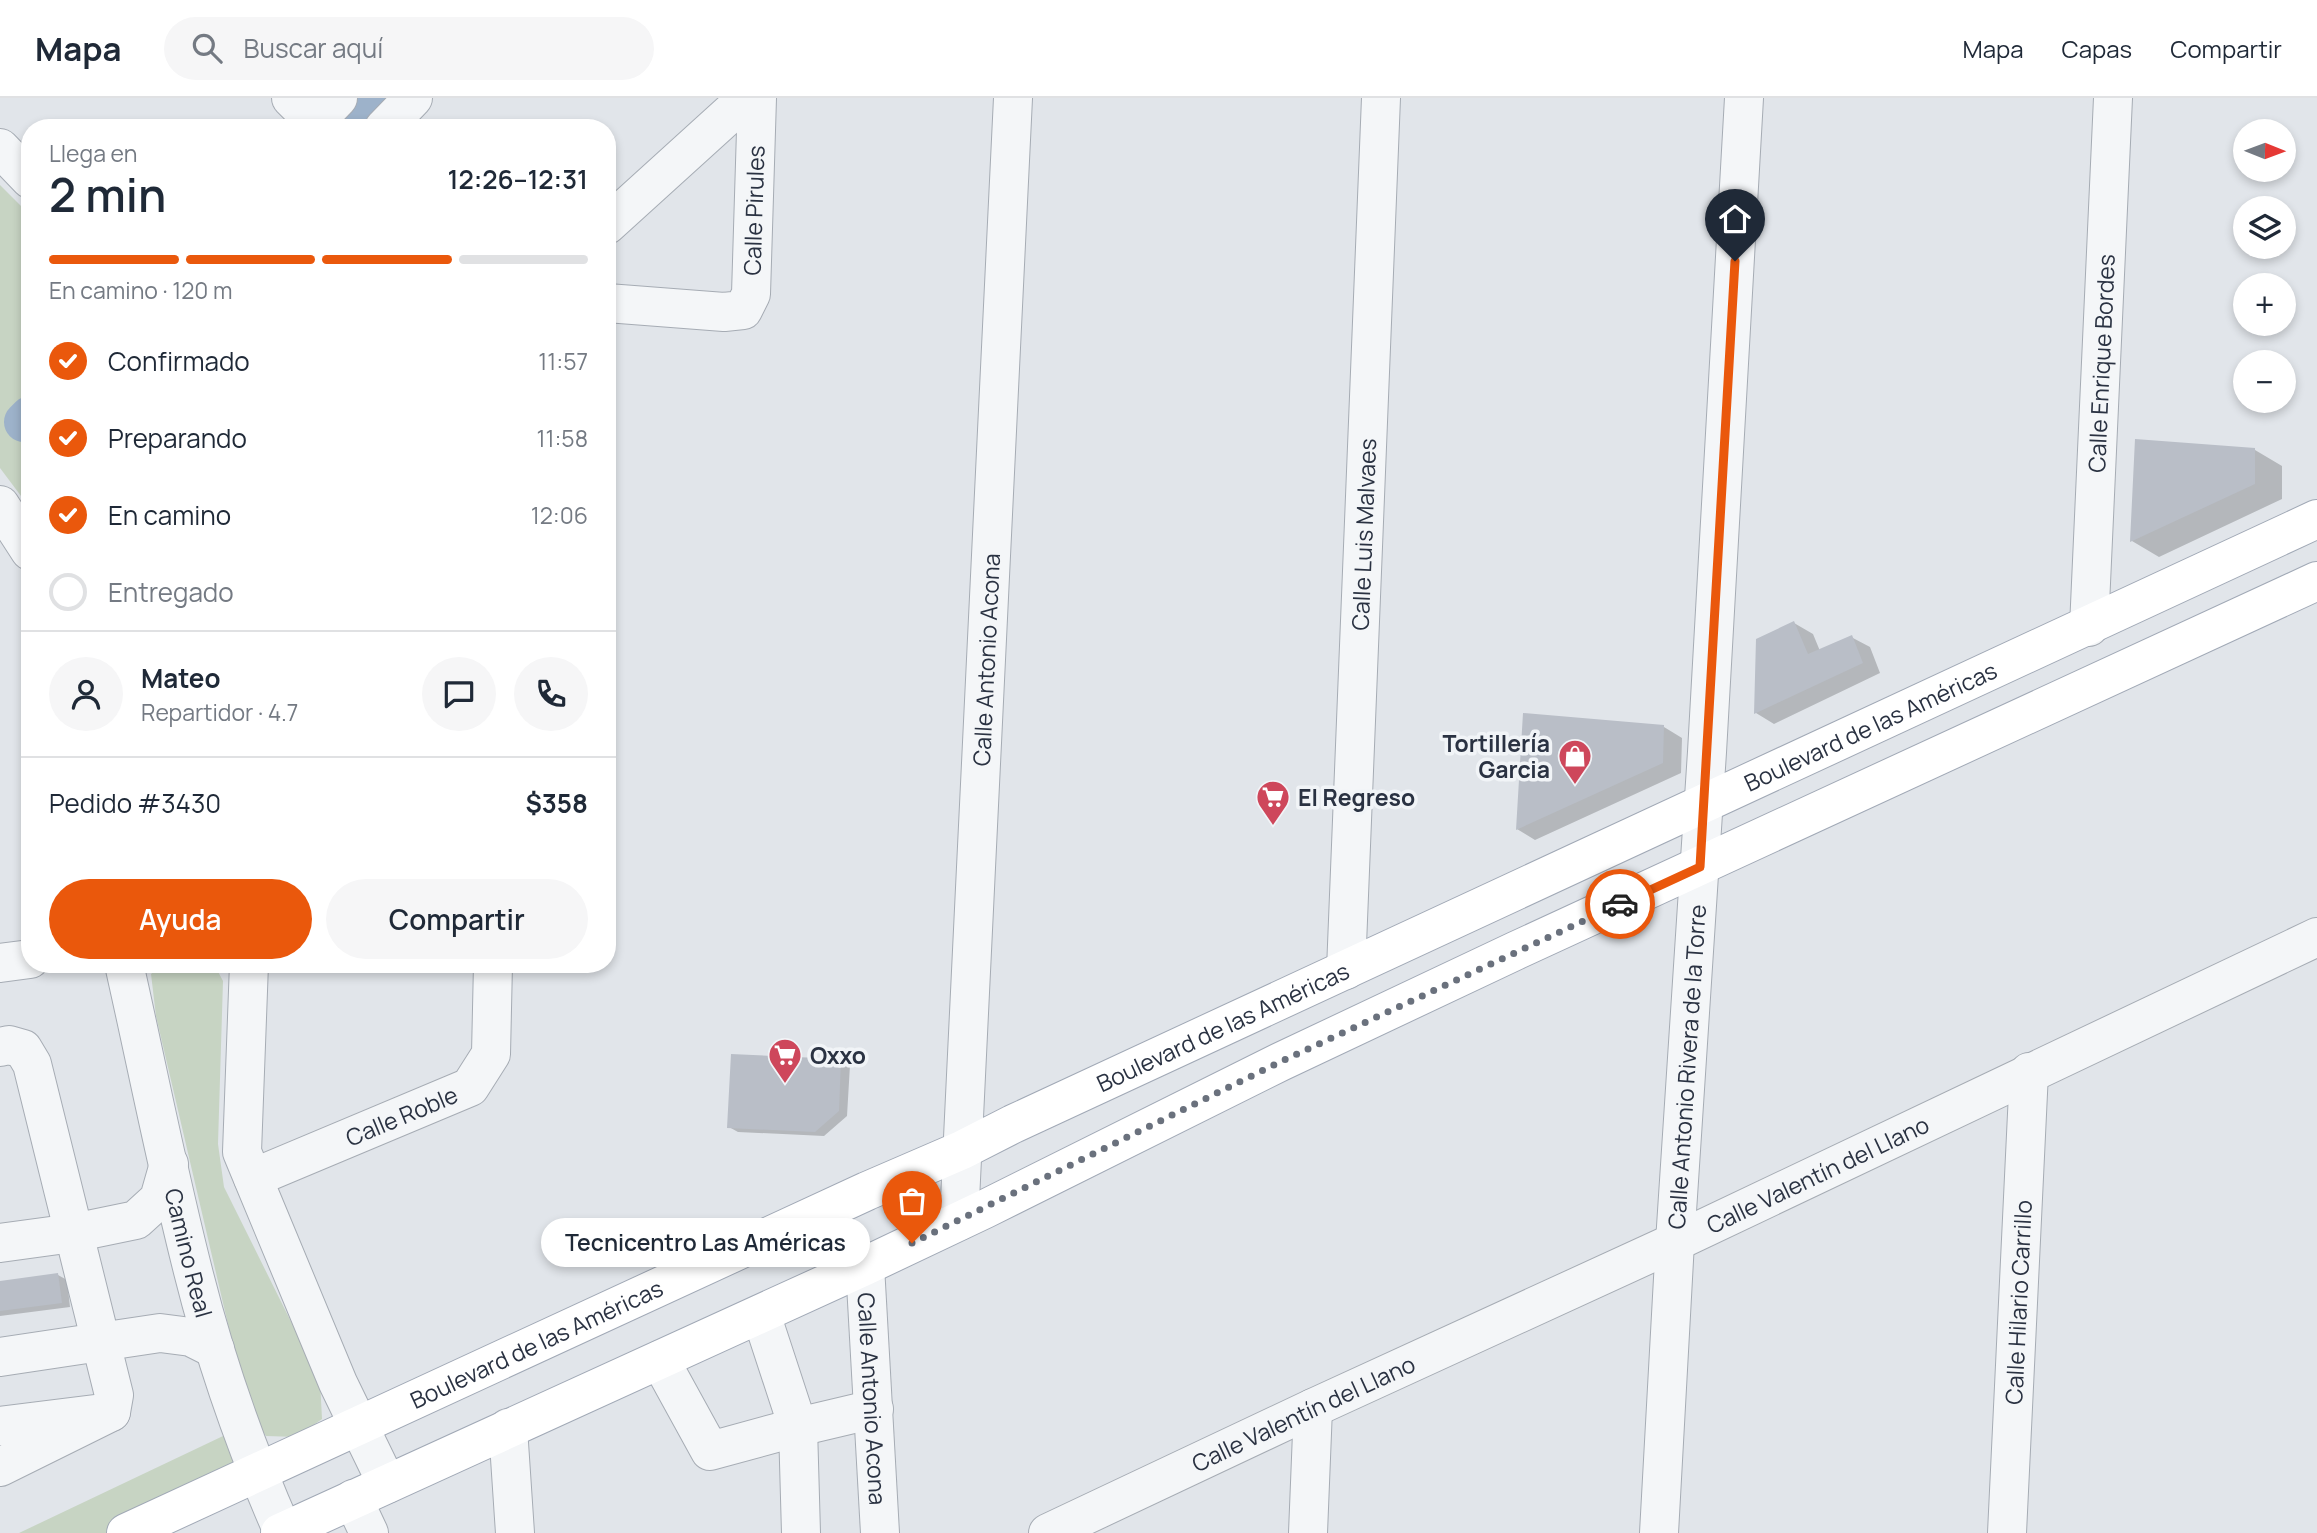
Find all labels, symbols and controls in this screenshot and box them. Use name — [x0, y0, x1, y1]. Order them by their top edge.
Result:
search box — [164, 17, 654, 80]
text: Mapa — [35, 26, 122, 71]
icon: search — [188, 29, 226, 67]
text: Buscar aquí — [244, 30, 383, 66]
text: Mapa — [1963, 32, 2024, 65]
text: Capas — [2062, 32, 2132, 65]
text: Compartir — [2170, 32, 2282, 65]
north arrow — [2233, 119, 2296, 182]
map controls — [2233, 119, 2296, 413]
text: Llega en — [49, 137, 137, 169]
street label: Calle Pirules — [736, 145, 772, 276]
text: 12:26–12:31 — [447, 161, 588, 197]
text: 2 min — [49, 163, 166, 226]
pin — [1705, 189, 1765, 261]
button: layers — [2233, 196, 2296, 259]
icon: home — [1716, 200, 1754, 238]
street label: Calle Enrique Bordes — [2080, 253, 2122, 473]
button: + — [2233, 273, 2296, 336]
text: En camino · 120 m — [49, 274, 233, 306]
icon: check — [49, 342, 87, 380]
text: Confirmado — [108, 343, 250, 379]
text: 11:57 — [538, 345, 588, 377]
button: − — [2233, 350, 2296, 413]
icon: check — [49, 419, 87, 457]
text: Preparando — [108, 420, 247, 456]
text: 11:58 — [537, 422, 588, 454]
street label: Calle Luis Malvaes — [1344, 438, 1383, 631]
icon: check — [49, 496, 87, 534]
text: En camino — [108, 497, 231, 533]
text: 12:06 — [531, 499, 588, 531]
street label: Calle Antonio Acona — [965, 553, 1007, 767]
text: Entregado — [108, 574, 234, 610]
street label: Boulevard de las Américas — [1739, 654, 2002, 799]
button: person — [49, 657, 123, 731]
button: chat — [422, 657, 496, 731]
button: phone — [514, 657, 588, 731]
text: Mateo — [141, 660, 220, 696]
text: Repartidor · 4.7 — [141, 696, 298, 728]
place label: Tortillería Garcia — [1442, 727, 1550, 785]
shop icon: Tortillería Garcia — [1556, 737, 1594, 786]
supermarket icon: El Regreso — [1254, 778, 1292, 827]
place label: El Regreso — [1298, 781, 1415, 813]
text: Pedido #3430 — [49, 785, 221, 821]
text: $358 — [525, 785, 588, 821]
courier — [1585, 869, 1655, 939]
button: Ayuda — [49, 879, 312, 959]
button: Compartir — [326, 879, 588, 959]
icon: car — [1601, 885, 1639, 923]
street label: Calle Antonio Rivera de la Torre — [1660, 903, 1713, 1230]
street label: Boulevard de las Américas — [1091, 954, 1354, 1099]
supermarket icon: Oxxo — [766, 1036, 804, 1085]
place label: Oxxo — [810, 1039, 866, 1071]
street label: Calle Roble — [341, 1078, 462, 1153]
street label: Calle Valentín del Llano — [1701, 1108, 1934, 1241]
pin — [882, 1171, 942, 1243]
icon: bag — [893, 1182, 931, 1220]
street label: Camino Real — [158, 1185, 221, 1321]
street label: Calle Hilario Carrillo — [1997, 1199, 2039, 1405]
callout: Tecnicentro Las Américas — [541, 1218, 870, 1268]
text: Tecnicentro Las Américas — [565, 1226, 846, 1258]
street label: Boulevard de las Américas — [405, 1271, 668, 1416]
street label: Calle Antonio Acona — [851, 1292, 894, 1506]
street label: Calle Valentín del Llano — [1186, 1347, 1420, 1479]

